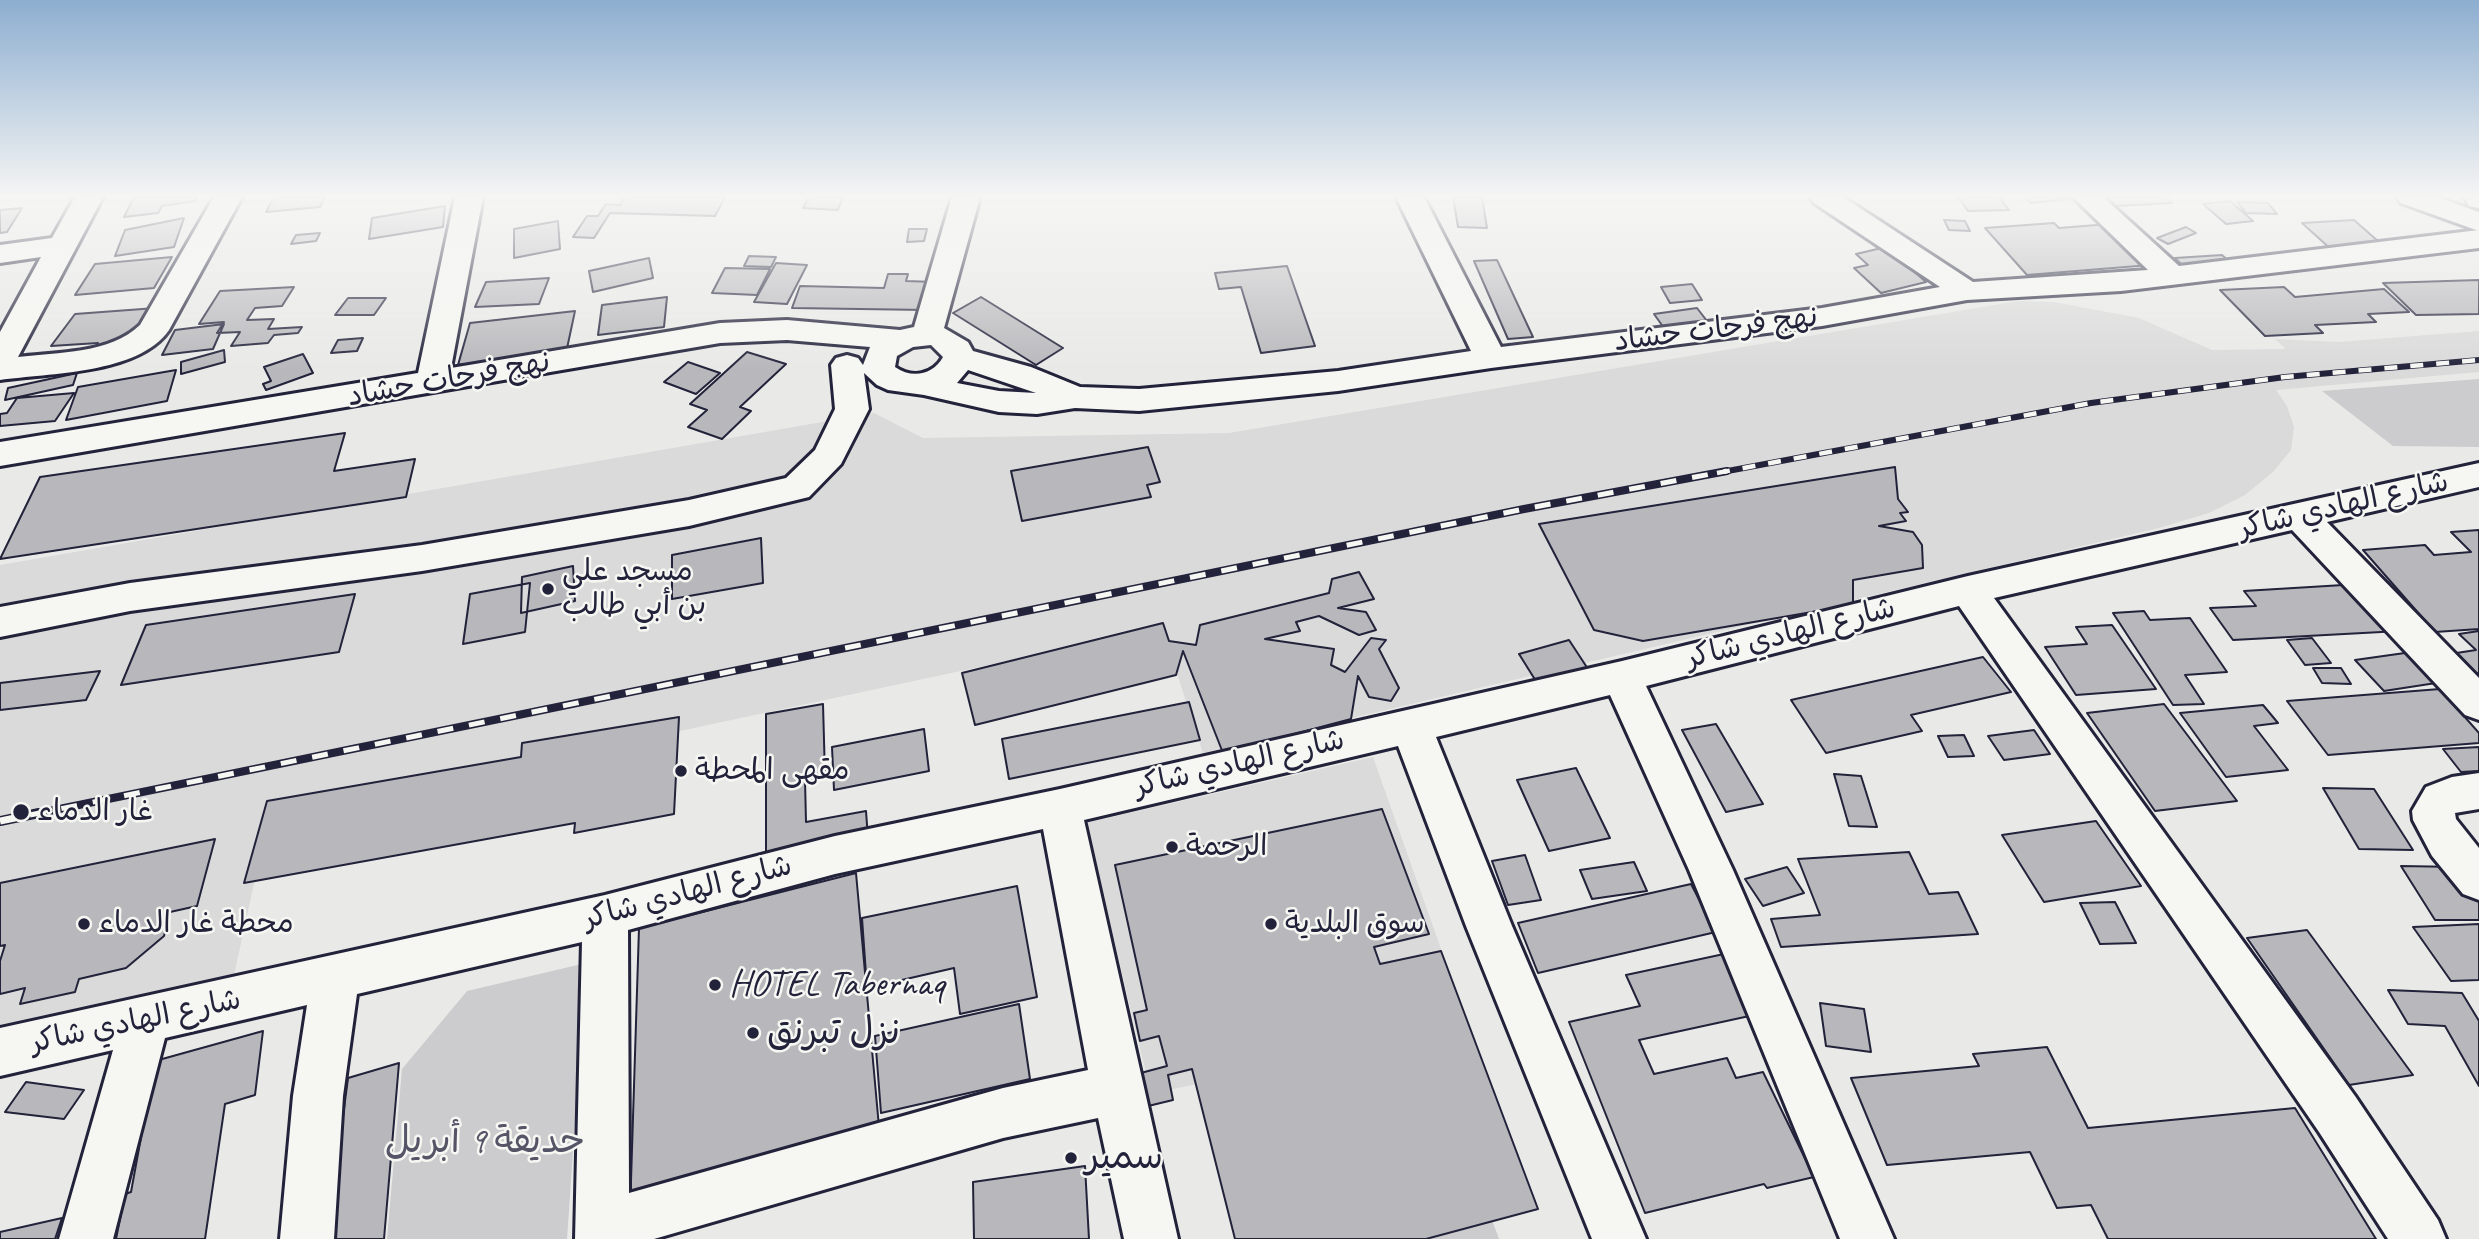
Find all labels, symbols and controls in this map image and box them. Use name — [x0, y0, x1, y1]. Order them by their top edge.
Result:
street label: نهج فرحات حشاد — [1612, 300, 1820, 360]
street label: نهج فرحات حشاد — [345, 344, 553, 416]
street label: شارع الهادي شاكر — [2236, 464, 2452, 548]
place label: مسجد علي بن أبي طالب — [562, 554, 706, 624]
marker: مسجد علي بن أبي طالب — [540, 581, 556, 597]
street label: شارع الهادي شاكر — [1683, 591, 1899, 677]
street label: شارع الهادي شاكر — [1132, 722, 1348, 806]
place label: مقهى المحطة — [695, 753, 850, 789]
marker: مقهى المحطة — [673, 763, 689, 779]
place label: غار الدماء — [37, 794, 153, 830]
marker: غار الدماء — [11, 802, 31, 822]
place label: الرحمة — [1186, 829, 1268, 865]
marker: الرحمة — [1164, 839, 1180, 855]
street label: شارع الهادي شاكر — [580, 848, 796, 938]
place label: محطة غار الدماء — [98, 906, 294, 942]
place label: سوق البلدية — [1285, 906, 1425, 942]
marker: محطة غار الدماء — [76, 916, 92, 932]
marker: سوق البلدية — [1263, 916, 1279, 932]
place label: HOTEL Tabernaq — [729, 963, 945, 1007]
marker: HOTEL Tabernaq — [707, 977, 723, 993]
street label: شارع الهادي شاكر — [28, 982, 244, 1062]
place label: نزل تبرنق — [767, 1011, 900, 1055]
marker: نزل تبرنق — [745, 1025, 761, 1041]
park label: حديقة 9 أبريل — [385, 1120, 585, 1164]
place label: سمير — [1085, 1136, 1163, 1180]
marker: سمير — [1063, 1150, 1079, 1166]

